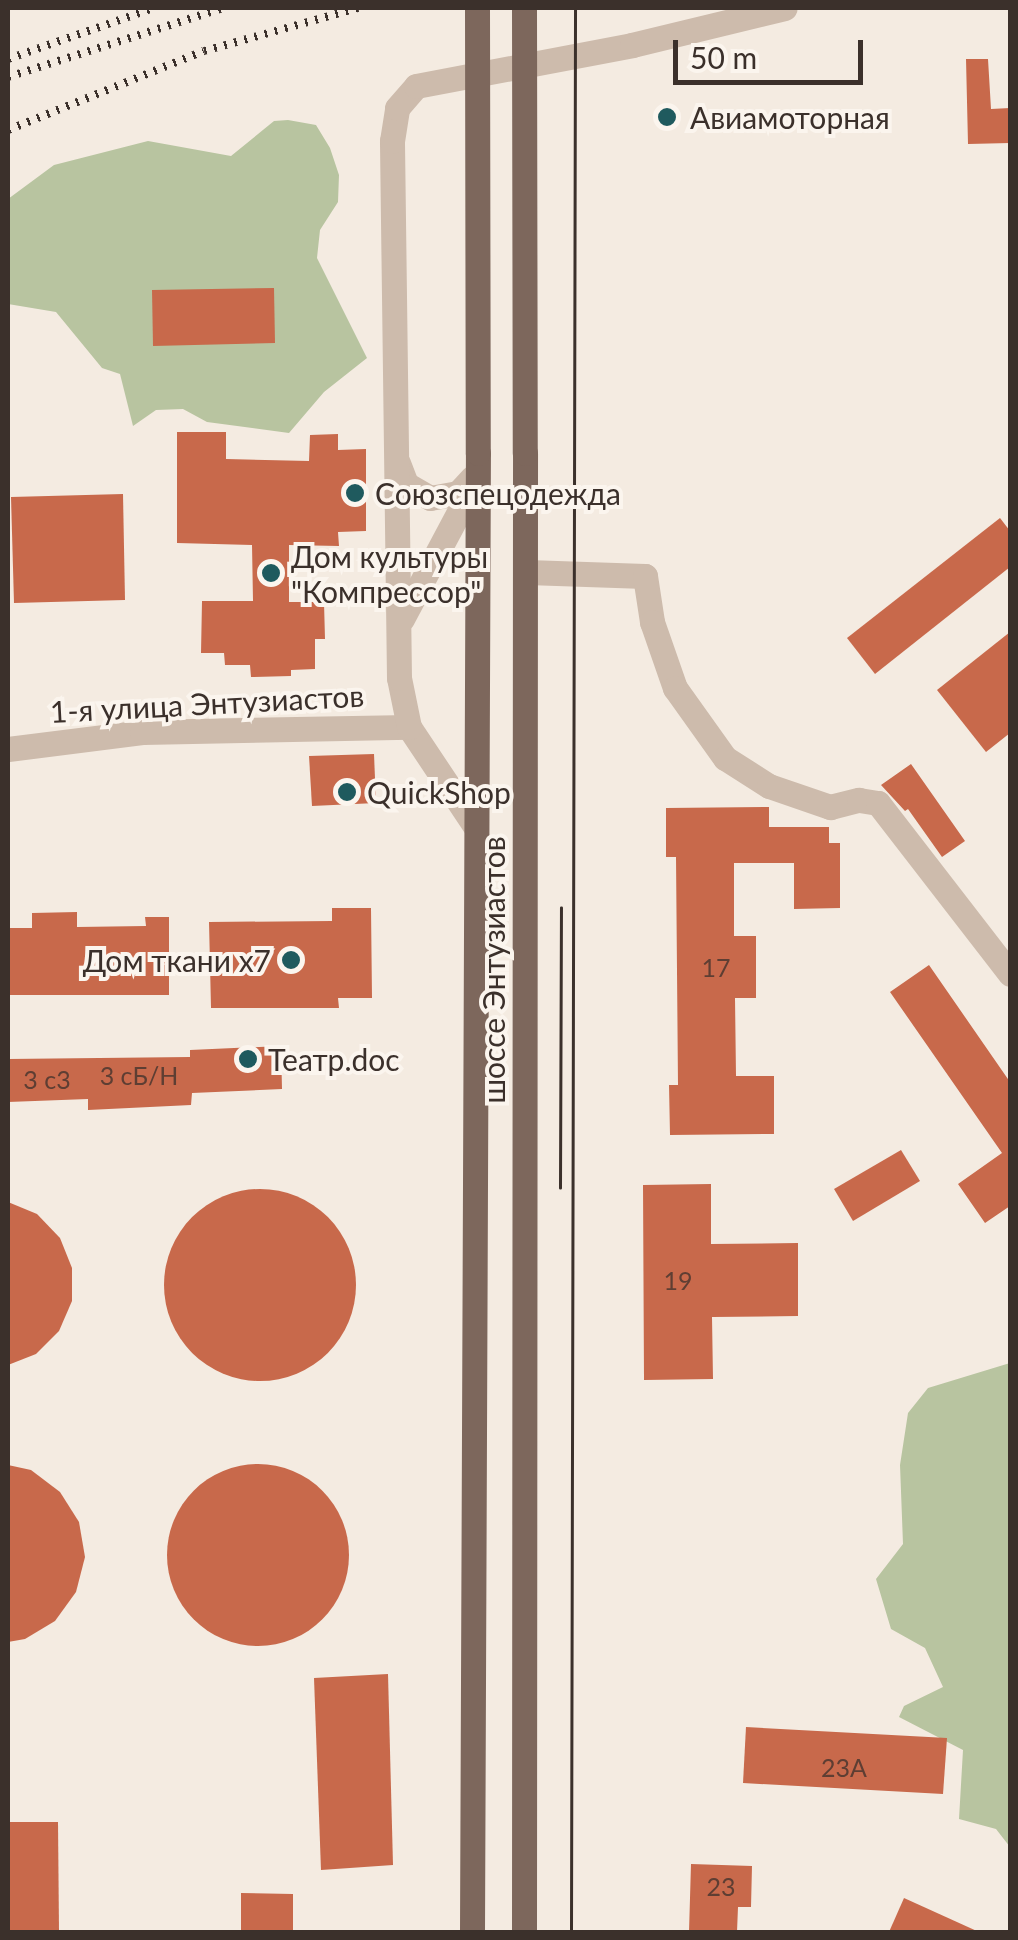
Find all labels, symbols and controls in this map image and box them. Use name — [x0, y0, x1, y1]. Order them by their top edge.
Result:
scale bar — [678, 20, 868, 82]
text: 50 m — [690, 39, 757, 75]
place label: Авиамоторная — [690, 99, 890, 135]
marker: Авиамоторная — [654, 104, 680, 130]
place label: Союзспецодежда — [375, 475, 621, 511]
marker: Союзспецодежда — [344, 482, 366, 504]
place label: Дом культуры "Компрессор" — [291, 538, 488, 608]
marker: Дом культуры "Компрессор" — [260, 562, 282, 584]
street label: 1-я улица Энтузиастов — [49, 677, 365, 729]
place label: QuickShop — [367, 774, 511, 810]
marker: QuickShop — [336, 781, 358, 803]
street label: шоссе Энтузиастов — [475, 836, 511, 1104]
place label: Дом ткани x7 — [83, 942, 271, 978]
marker: Дом ткани x7 — [280, 949, 302, 971]
house number: 17 — [702, 952, 730, 982]
place label: Театр.doc — [268, 1041, 400, 1077]
marker: Театр.doc — [237, 1048, 259, 1070]
house number: 3 cБ/Н — [100, 1060, 178, 1090]
house number: 3 с3 — [23, 1064, 71, 1094]
house number: 19 — [664, 1265, 692, 1295]
house number: 23А — [821, 1752, 867, 1782]
house number: 23 — [707, 1871, 735, 1901]

